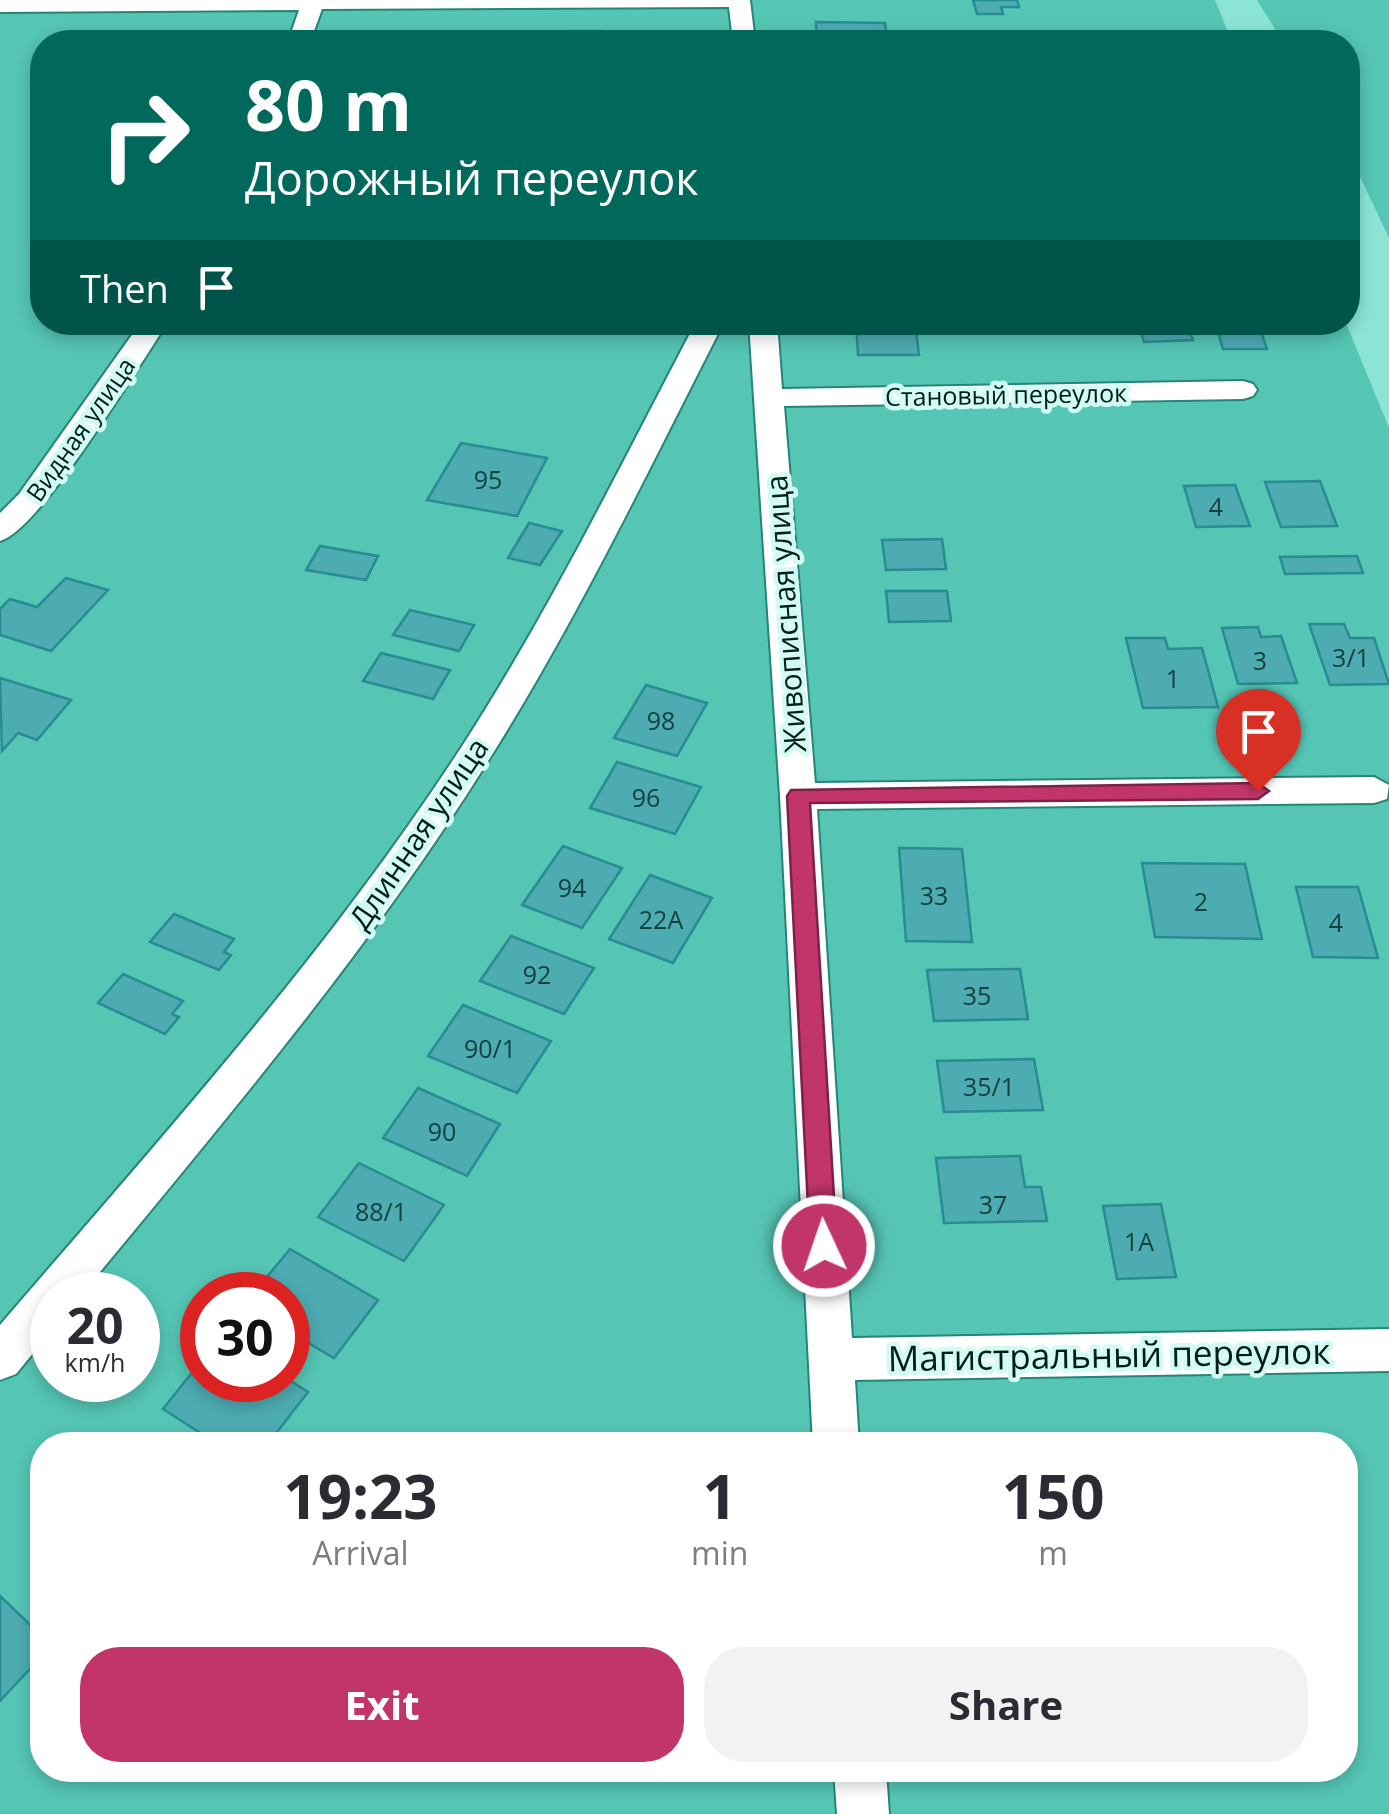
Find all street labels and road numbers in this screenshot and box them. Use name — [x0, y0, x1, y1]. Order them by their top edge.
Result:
street label: Видная улица — [18, 350, 142, 508]
street label: Становый переулок — [885, 375, 1127, 413]
street label: Живописная улица — [755, 474, 815, 754]
street label: Длинная улица — [339, 729, 497, 937]
street label: Магистральный переулок — [887, 1327, 1331, 1381]

